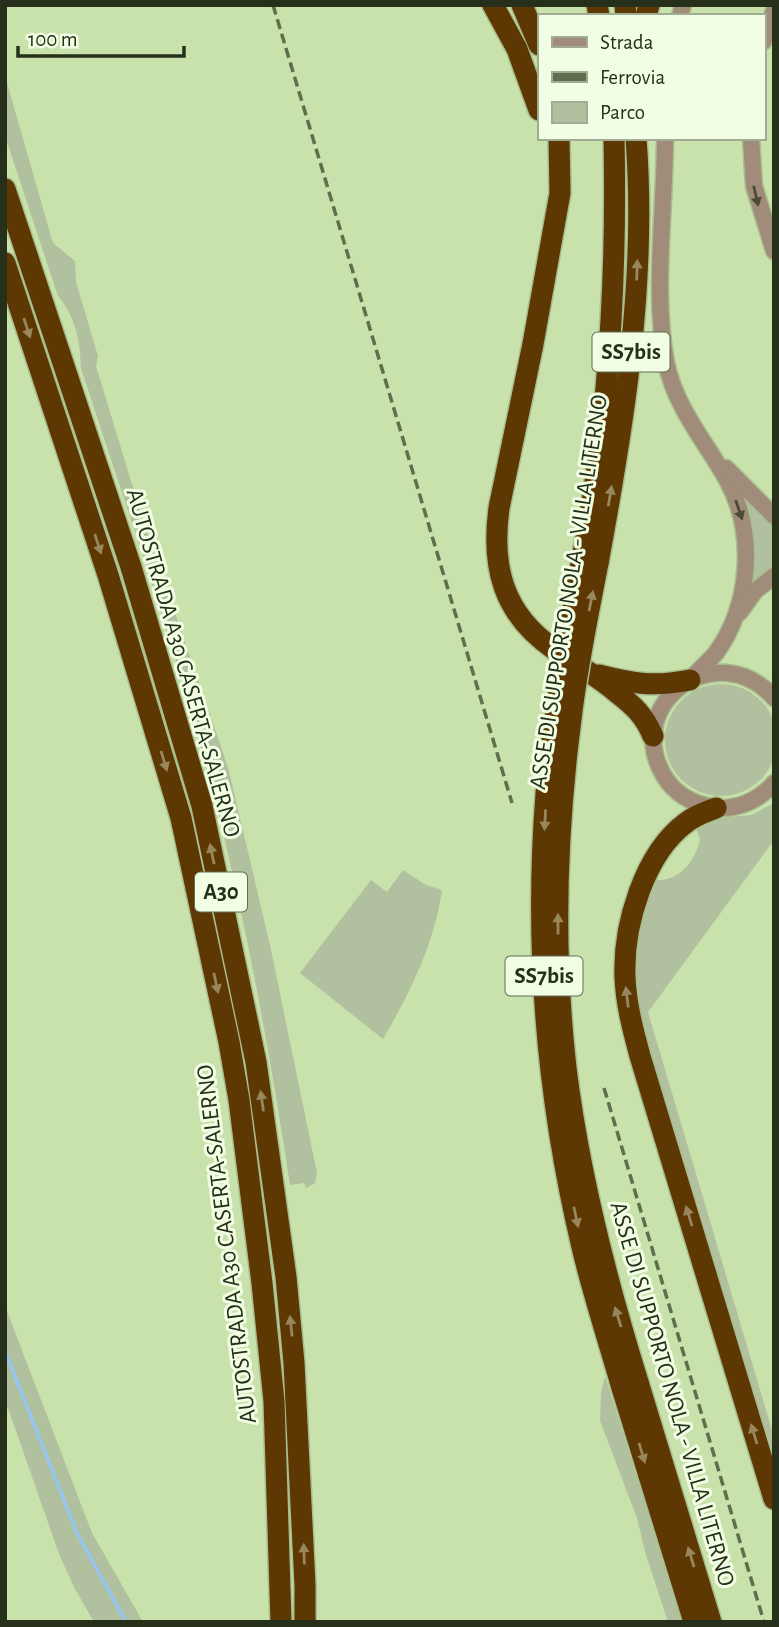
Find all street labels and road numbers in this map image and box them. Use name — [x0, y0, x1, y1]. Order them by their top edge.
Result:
road number: SS7bis — [592, 332, 670, 372]
street label: ASSE DI SUPPORTO NOLA - VILLA LITERNO — [526, 393, 612, 791]
street label: AUTOSTRADA A30 CASERTA-SALERNO — [122, 486, 244, 840]
road number: A30 — [195, 872, 247, 912]
road number: SS7bis — [505, 956, 582, 995]
street label: AUTOSTRADA A30 CASERTA-SALERNO — [193, 1063, 261, 1425]
street label: ASSE DI SUPPORTO NOLA - VILLA LITERNO — [605, 1199, 739, 1589]

